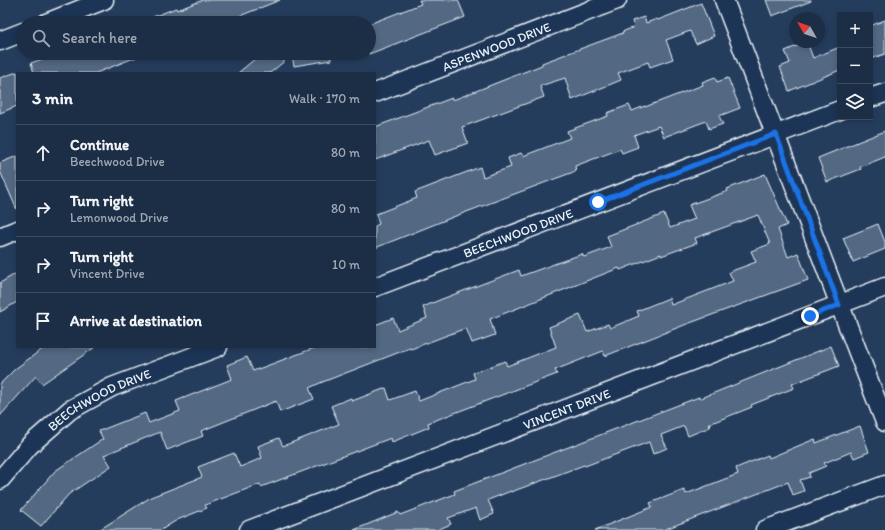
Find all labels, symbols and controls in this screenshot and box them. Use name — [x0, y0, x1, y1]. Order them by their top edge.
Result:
north arrow — [789, 12, 825, 48]
map controls — [837, 12, 873, 120]
button: + — [837, 12, 873, 48]
search box — [16, 16, 376, 60]
street label: ASPENWOOD DRIVE — [440, 19, 553, 74]
icon: search — [30, 27, 52, 49]
text: Search here — [62, 29, 137, 47]
button: − — [837, 48, 873, 84]
button: layers — [837, 84, 873, 120]
text: 3 min — [32, 88, 73, 108]
text: Walk · 170 m — [289, 91, 360, 106]
text: Continue — [70, 136, 129, 154]
icon: ahead — [32, 142, 54, 164]
text: 80 m — [331, 145, 360, 160]
text: Beechwood Drive — [70, 154, 165, 169]
text: Turn right — [70, 192, 134, 210]
route start — [589, 193, 607, 211]
icon: right — [32, 198, 54, 220]
text: 80 m — [331, 201, 360, 216]
street label: BEECHWOOD DRIVE — [461, 205, 575, 260]
text: Lemonwood Drive — [70, 210, 169, 225]
text: Turn right — [70, 248, 134, 266]
icon: right — [32, 254, 54, 276]
text: 10 m — [332, 257, 360, 272]
text: Vincent Drive — [70, 266, 145, 281]
route end — [801, 307, 819, 325]
icon: arrive — [32, 310, 54, 332]
text: Arrive at destination — [70, 312, 202, 330]
street label: BEECHWOOD DRIVE — [45, 366, 153, 434]
street label: VINCENT DRIVE — [521, 385, 612, 432]

